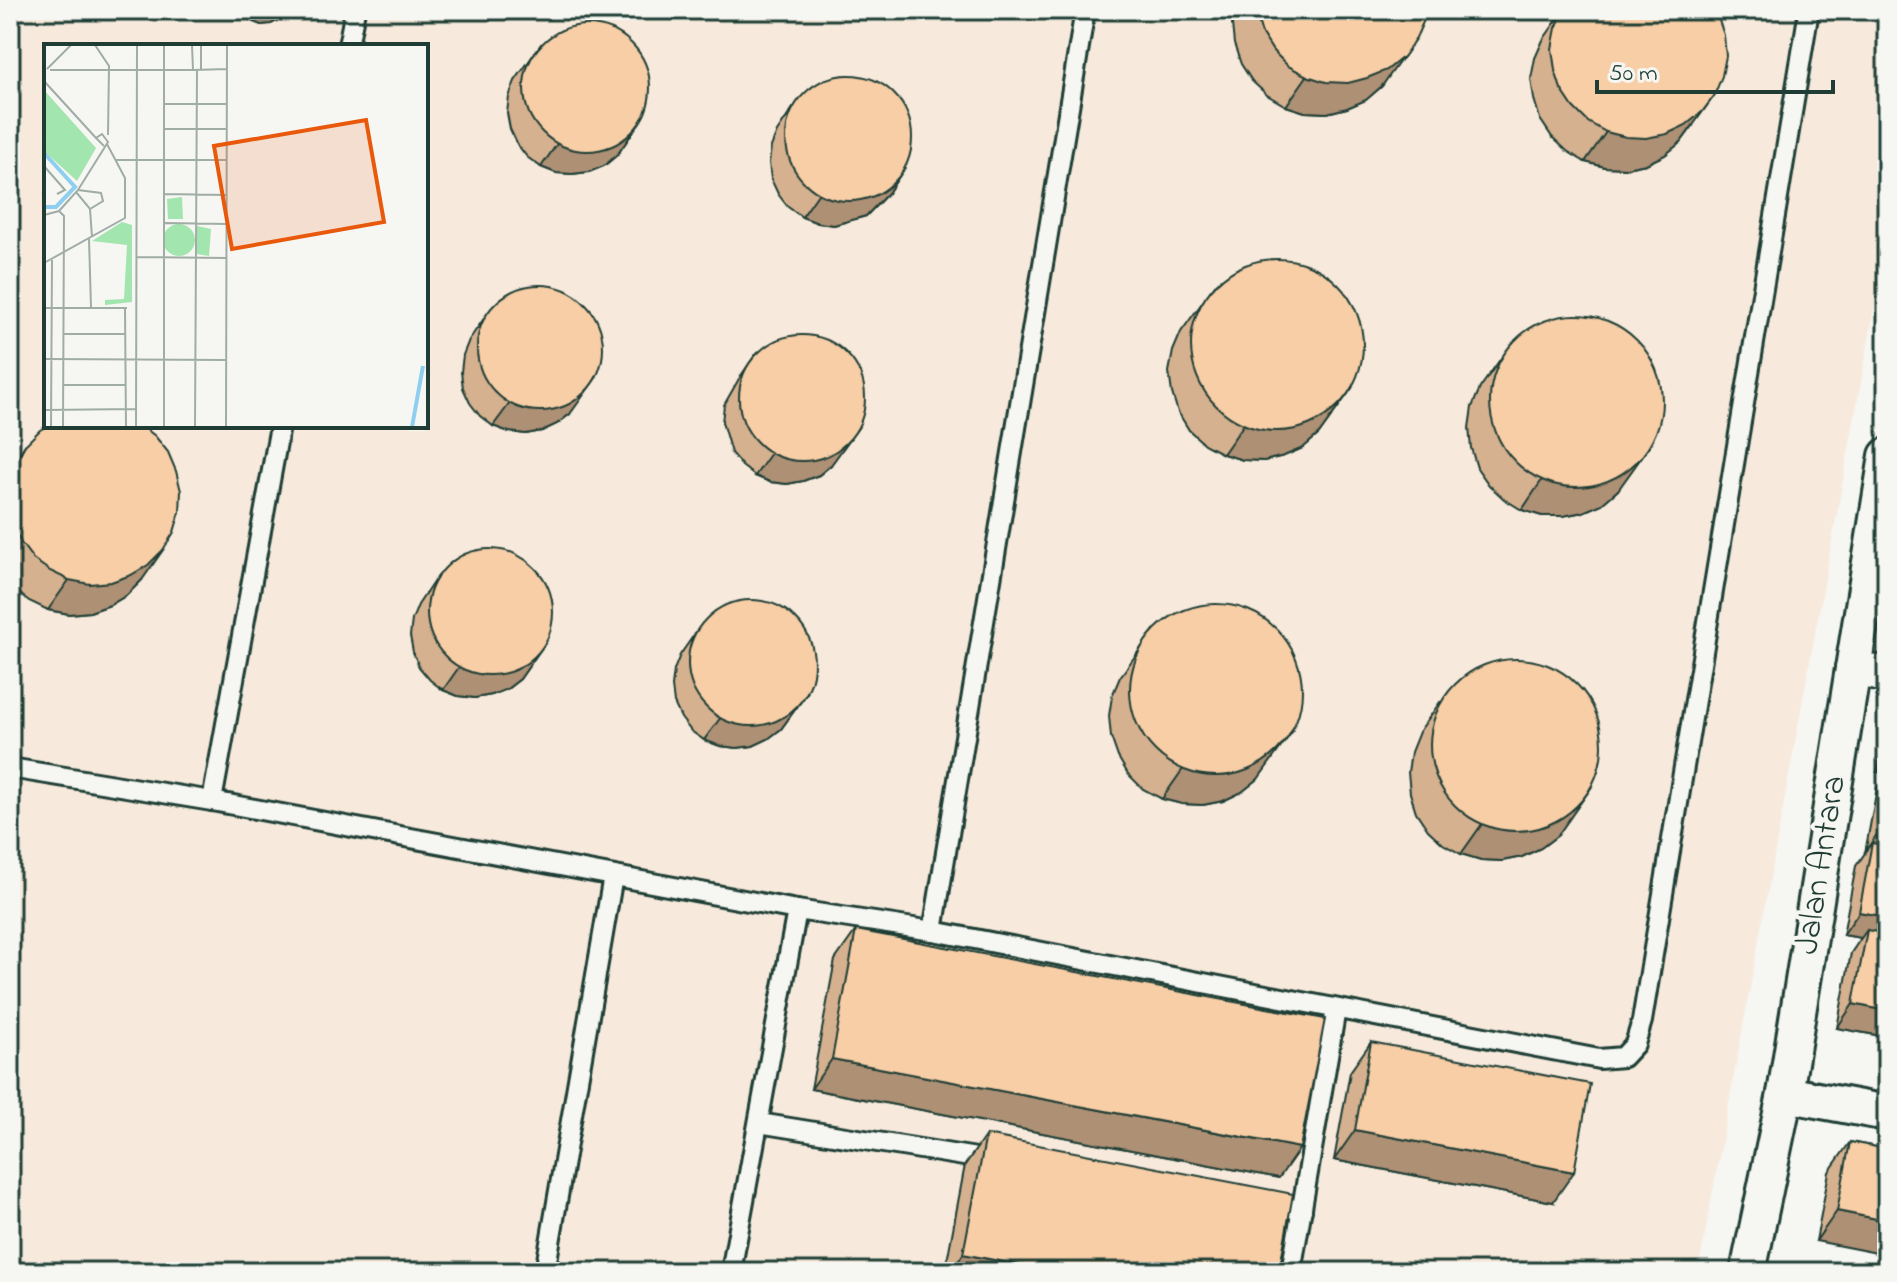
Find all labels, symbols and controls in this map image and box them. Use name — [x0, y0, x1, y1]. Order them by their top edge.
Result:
inset map — [44, 44, 428, 428]
scale bar — [1597, 44, 1833, 94]
text: 50 m — [1609, 57, 1658, 92]
street label: Jalan Antara — [1783, 772, 1861, 958]

